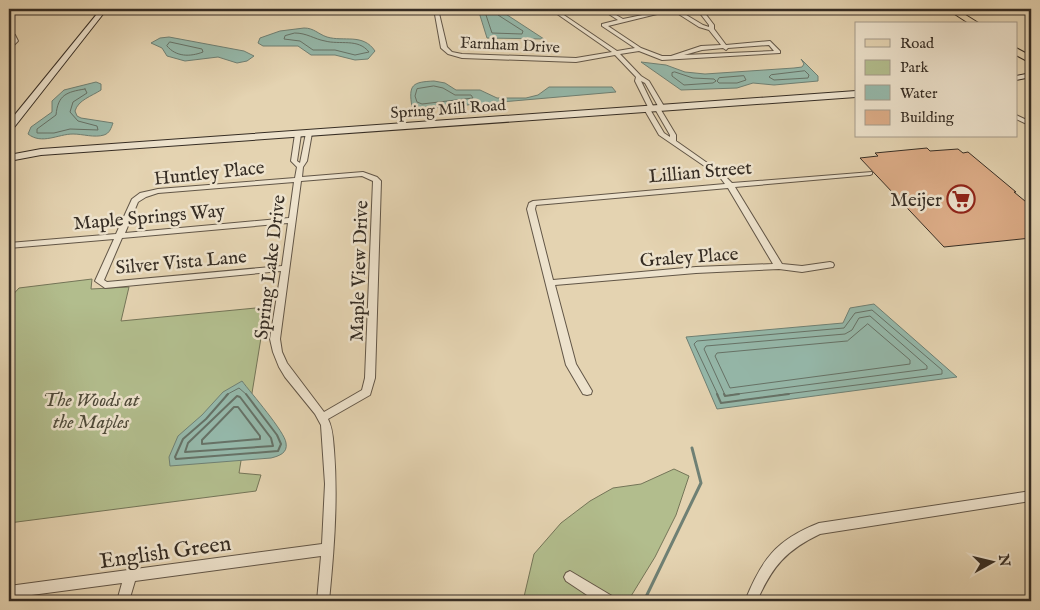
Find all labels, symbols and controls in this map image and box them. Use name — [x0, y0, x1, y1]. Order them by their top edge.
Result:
legend — [855, 22, 1018, 138]
street label: Farnham Drive — [460, 33, 560, 59]
text: Road — [900, 34, 935, 53]
text: Park — [900, 58, 930, 77]
text: Water — [900, 84, 938, 103]
street label: Spring Mill Road — [390, 96, 507, 124]
text: Building — [900, 108, 955, 127]
street label: Huntley Place — [153, 156, 266, 192]
street label: Lillian Street — [647, 156, 753, 189]
supermarket icon: Meijer — [946, 184, 976, 214]
place label: Meijer — [890, 189, 942, 213]
street label: Spring Lake Drive — [250, 193, 292, 341]
street label: Maple Springs Way — [72, 199, 227, 237]
street label: Maple View Drive — [346, 200, 374, 342]
street label: Graley Place — [639, 243, 740, 273]
street label: Silver Vista Lane — [115, 245, 248, 281]
park label: The Woods at the Maples — [43, 389, 140, 435]
street label: English Green — [98, 530, 233, 576]
north arrow — [968, 538, 1018, 588]
text: N — [994, 552, 1014, 568]

